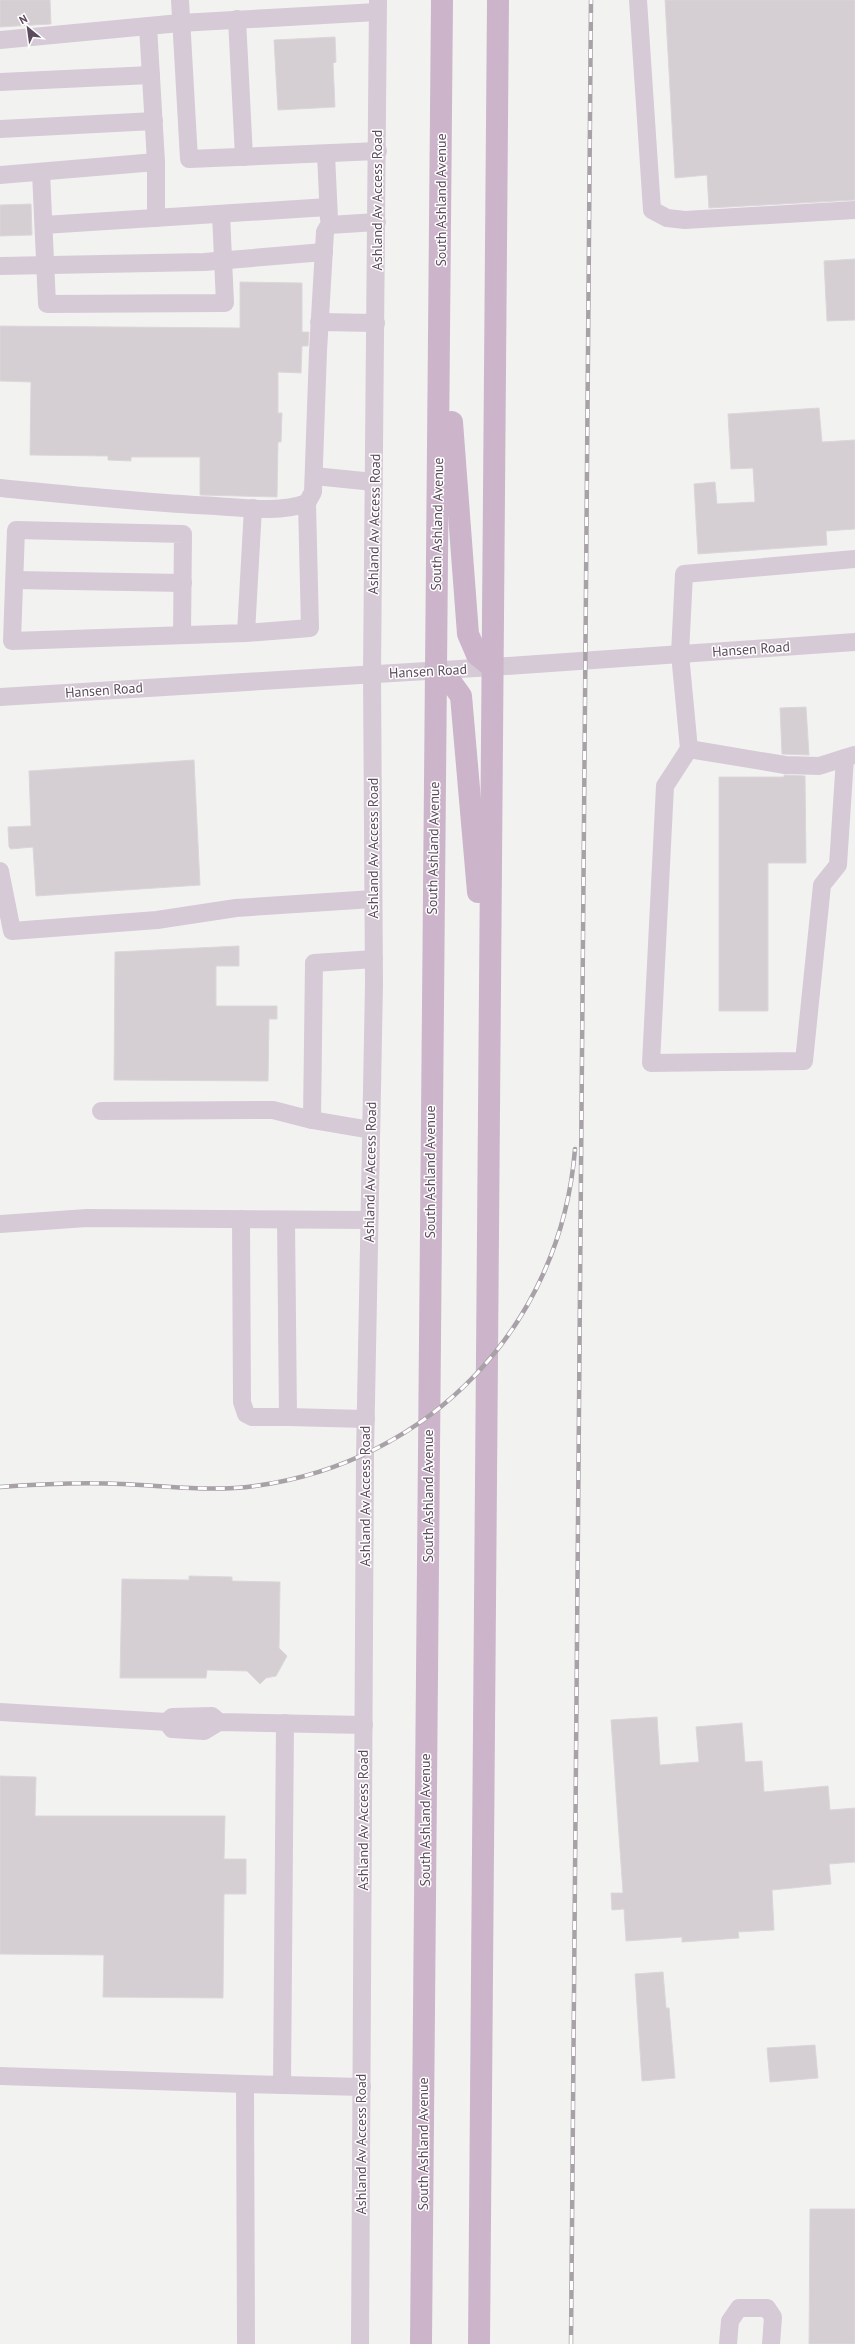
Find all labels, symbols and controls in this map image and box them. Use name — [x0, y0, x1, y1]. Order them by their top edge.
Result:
north arrow — [8, 8, 48, 48]
text: N — [17, 11, 30, 27]
street label: Ashland Av Access Road — [368, 130, 386, 270]
street label: South Ashland Avenue — [432, 133, 450, 267]
street label: Ashland Av Access Road — [364, 453, 384, 595]
street label: South Ashland Avenue — [427, 457, 447, 591]
street label: Hansen Road — [711, 637, 791, 661]
street label: Hansen Road — [389, 660, 467, 682]
street label: Hansen Road — [64, 678, 144, 702]
street label: Ashland Av Access Road — [364, 778, 382, 918]
street label: South Ashland Avenue — [423, 781, 443, 915]
street label: Ashland Av Access Road — [360, 1101, 380, 1243]
street label: South Ashland Avenue — [421, 1105, 439, 1239]
street label: Ashland Av Access Road — [356, 1426, 374, 1566]
street label: South Ashland Avenue — [419, 1429, 437, 1563]
street label: Ashland Av Access Road — [354, 1750, 372, 1890]
street label: South Ashland Avenue — [416, 1753, 434, 1887]
street label: Ashland Av Access Road — [352, 2074, 370, 2214]
street label: South Ashland Avenue — [414, 2077, 432, 2211]

